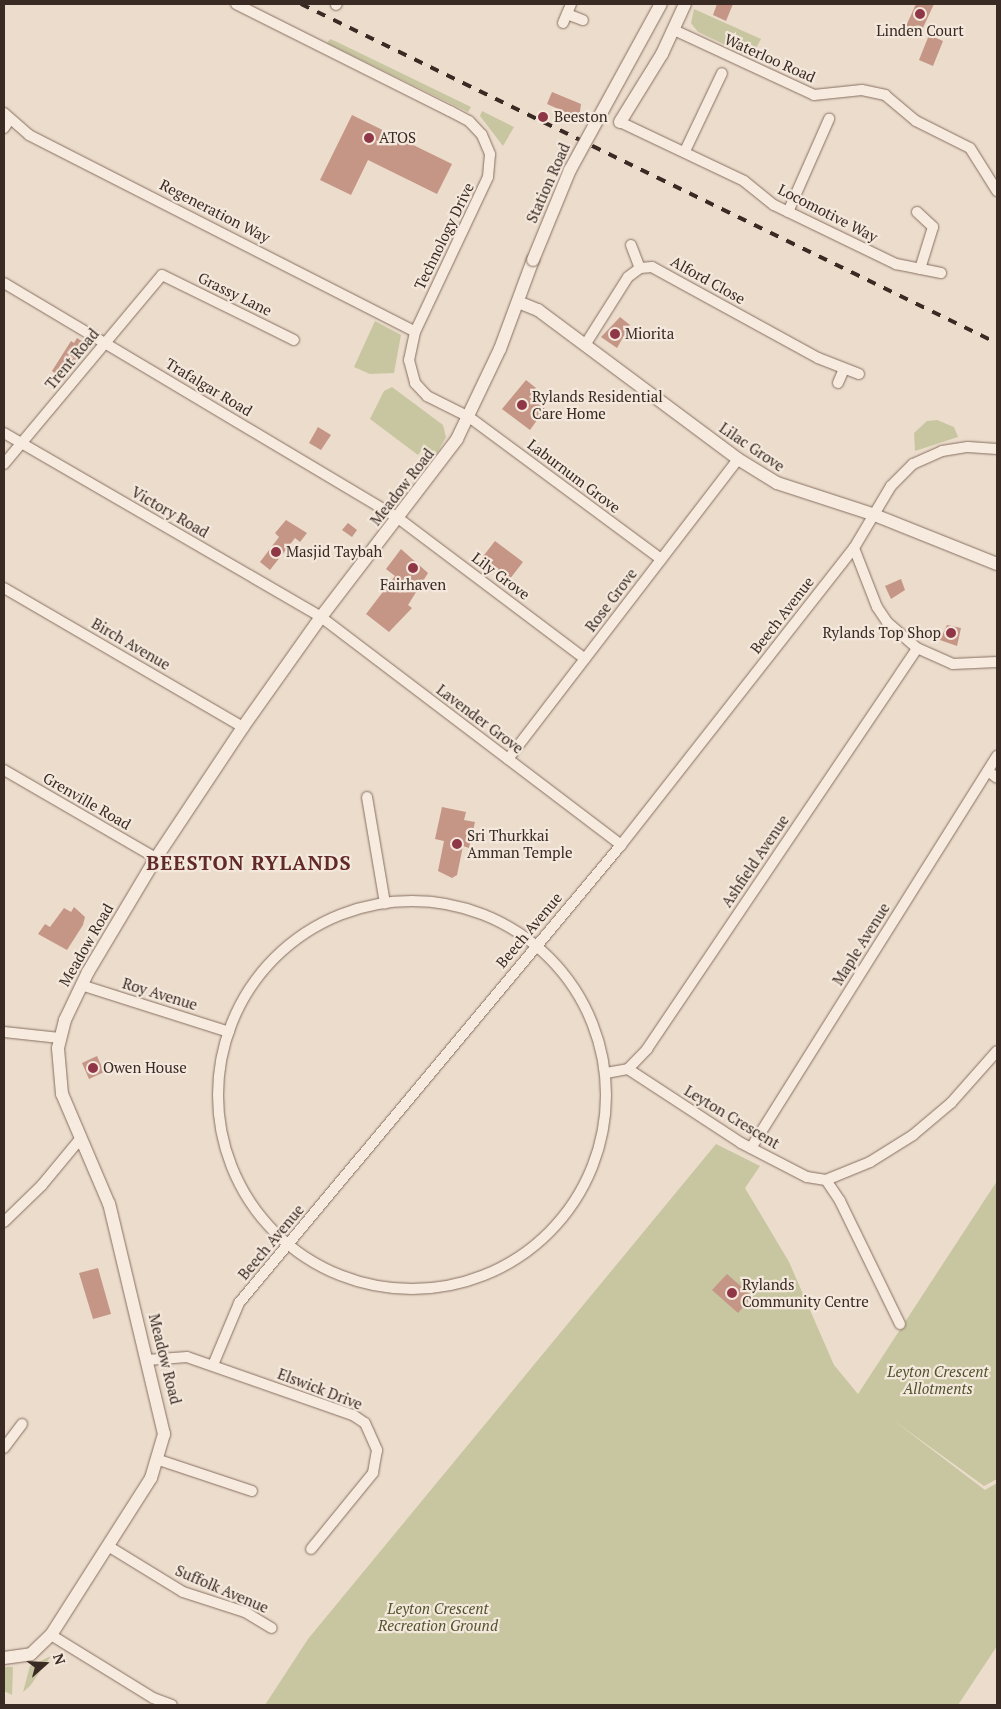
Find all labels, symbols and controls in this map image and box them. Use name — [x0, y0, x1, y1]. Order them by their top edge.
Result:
marker: Linden Court — [914, 8, 926, 20]
place label: Linden Court — [876, 22, 964, 40]
street label: Waterloo Road — [722, 30, 818, 86]
place label: Beeston — [554, 108, 608, 126]
marker: Beeston — [536, 110, 550, 124]
place label: ATOS — [379, 129, 416, 147]
marker: ATOS — [363, 132, 375, 144]
street label: Station Road — [522, 140, 574, 226]
street label: Regeneration Way — [157, 175, 273, 247]
street label: Technology Drive — [410, 180, 478, 292]
street label: Locomotive Way — [775, 180, 881, 246]
street label: Alford Close — [668, 252, 748, 308]
street label: Grassy Lane — [195, 268, 275, 320]
street label: Trent Road — [41, 325, 103, 393]
place label: Miorita — [625, 325, 674, 343]
marker: Miorita — [609, 328, 621, 340]
street label: Trafalgar Road — [162, 354, 256, 420]
place label: Rylands Residential Care Home — [532, 387, 663, 422]
marker: Rylands Residential Care Home — [516, 399, 528, 411]
street label: Lilac Grove — [716, 419, 788, 475]
street label: Laburnum Grove — [524, 435, 624, 517]
street label: Meadow Road — [366, 445, 438, 529]
street label: Victory Road — [128, 483, 212, 541]
place label: Masjid Taybah — [286, 543, 382, 561]
marker: Masjid Taybah — [270, 546, 282, 558]
street label: Lily Grove — [469, 549, 533, 603]
marker: Fairhaven — [407, 562, 419, 574]
street label: Rose Grove — [581, 565, 641, 635]
street label: Beech Avenue — [746, 573, 818, 657]
place label: Fairhaven — [380, 576, 446, 594]
street label: Birch Avenue — [88, 614, 174, 674]
place label: Rylands Top Shop — [823, 624, 941, 642]
marker: Rylands Top Shop — [945, 627, 957, 639]
street label: Lavender Grove — [433, 681, 527, 757]
street label: Grenville Road — [40, 769, 134, 833]
street label: Ashfield Avenue — [717, 811, 793, 911]
place label: Sri Thurkkai Amman Temple — [467, 826, 573, 861]
marker: Sri Thurkkai Amman Temple — [451, 838, 463, 850]
district label: BEESTON RYLANDS — [144, 850, 354, 874]
street label: Beech Avenue — [492, 889, 566, 971]
street label: Maple Avenue — [828, 899, 894, 989]
street label: Meadow Road — [55, 900, 117, 990]
street label: Roy Avenue — [120, 974, 200, 1014]
place label: Owen House — [103, 1059, 187, 1077]
marker: Owen House — [87, 1062, 99, 1074]
street label: Leyton Crescent — [681, 1082, 783, 1152]
street label: Beech Avenue — [234, 1201, 308, 1283]
place label: Rylands Community Centre — [742, 1275, 869, 1310]
marker: Rylands Community Centre — [726, 1287, 738, 1299]
street label: Meadow Road — [145, 1312, 185, 1406]
park label: Leyton Crescent Allotments — [887, 1362, 989, 1397]
street label: Elswick Drive — [275, 1365, 365, 1413]
street label: Suffolk Avenue — [172, 1561, 272, 1617]
park label: Leyton Crescent Recreation Ground — [378, 1599, 498, 1634]
north arrow — [20, 1639, 70, 1689]
text: N — [49, 1651, 70, 1667]

